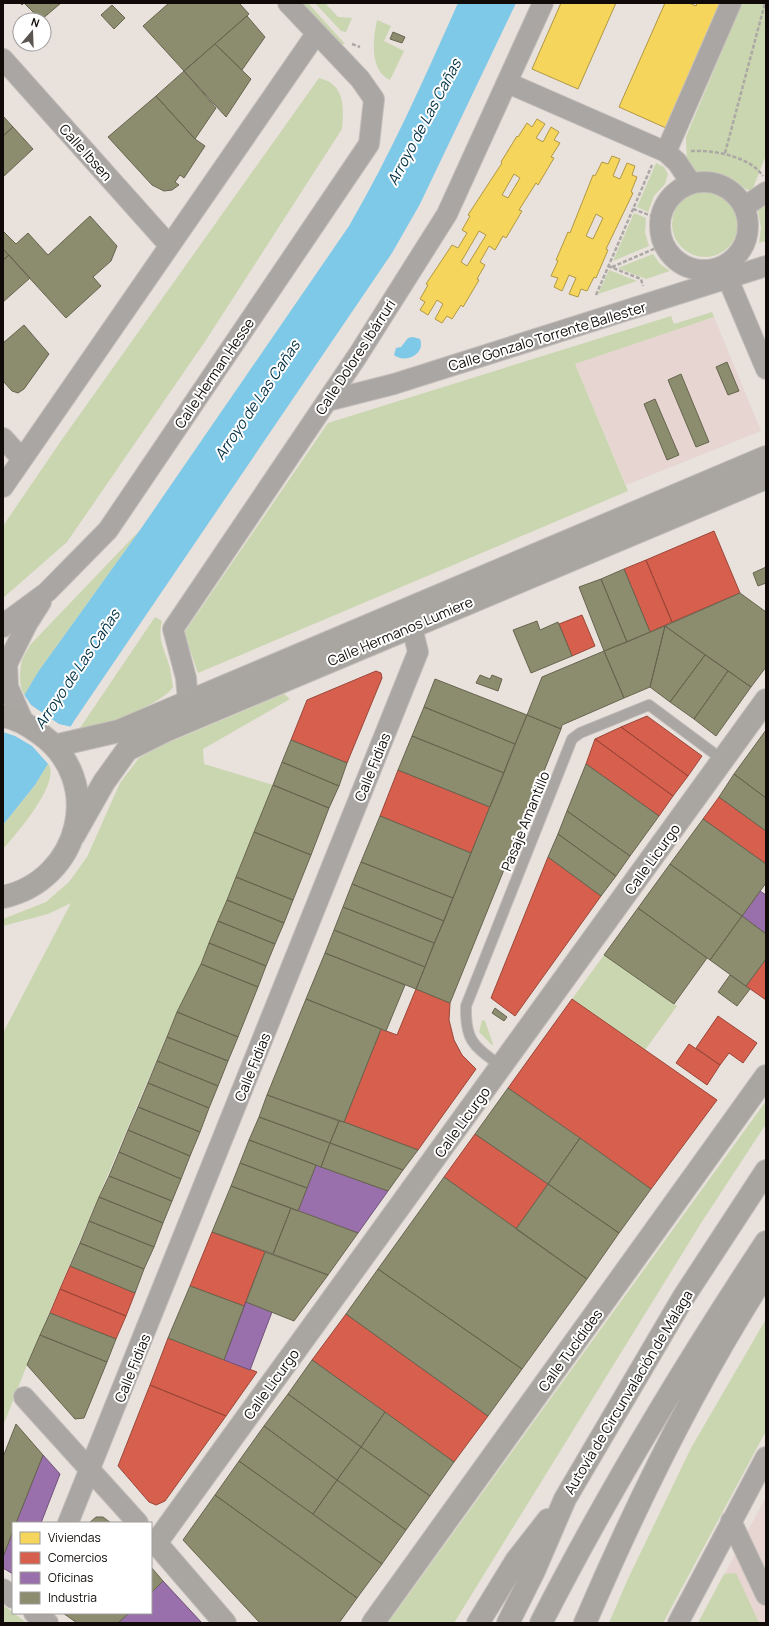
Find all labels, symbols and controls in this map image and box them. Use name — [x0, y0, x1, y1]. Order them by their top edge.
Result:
north arrow — [12, 12, 52, 52]
text: N — [29, 14, 42, 30]
water label: Arroyo de Las Cañas — [382, 54, 467, 189]
street label: Calle Ibsen — [55, 119, 117, 185]
street label: Calle Dolores Ibárruri — [311, 296, 399, 418]
street label: Calle Gonzalo Torrente Ballester — [446, 297, 648, 375]
street label: Calle Herman Hesse — [170, 314, 258, 432]
water label: Arroyo de Las Cañas — [209, 335, 305, 464]
street label: Calle Hermanos Lumiere — [324, 592, 476, 670]
water label: Arroyo de Las Cañas — [29, 604, 125, 733]
street label: Calle Fidias — [350, 730, 394, 804]
street label: Pasaje Amantillo — [496, 768, 554, 874]
street label: Calle Licurgo — [620, 820, 684, 898]
street label: Calle Fidias — [230, 1030, 274, 1104]
street label: Calle Licurgo — [430, 1083, 494, 1161]
street label: Autovía de Circunvalación de Málaga — [559, 1286, 697, 1498]
street label: Calle Tucídides — [534, 1305, 606, 1395]
street label: Calle Fidias — [110, 1331, 154, 1405]
street label: Calle Licurgo — [239, 1345, 303, 1423]
legend — [12, 1522, 152, 1614]
text: Viviendas — [48, 1529, 101, 1546]
text: Comercios — [48, 1549, 108, 1566]
text: Oficinas — [48, 1569, 93, 1586]
text: Industria — [48, 1589, 97, 1606]

